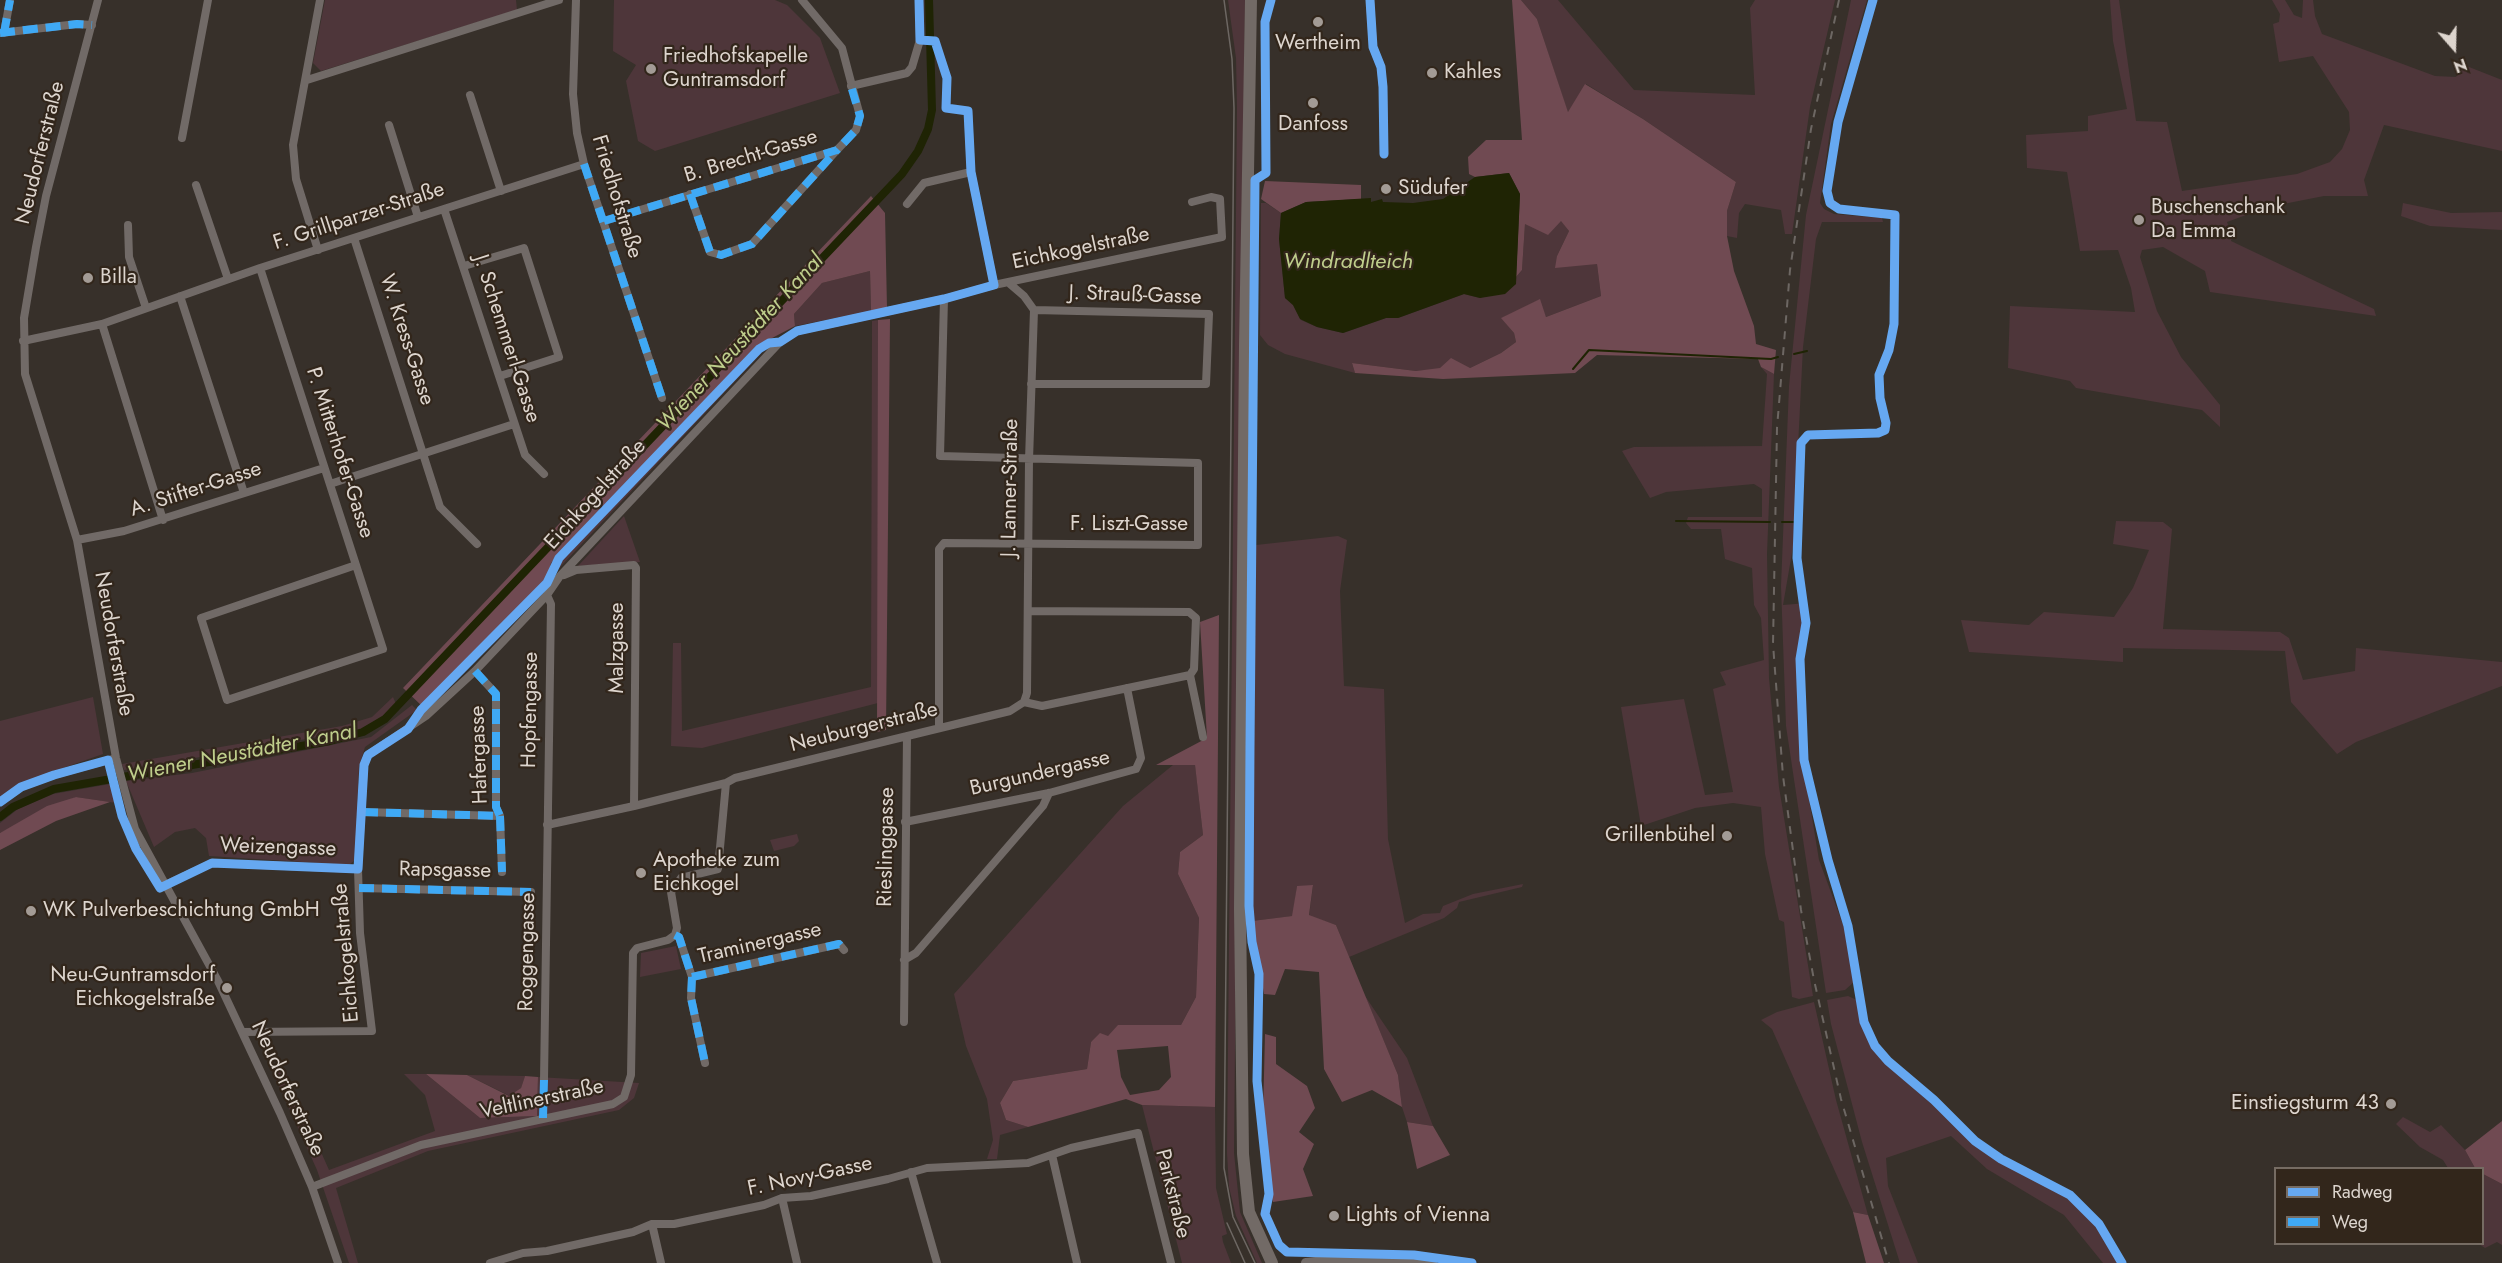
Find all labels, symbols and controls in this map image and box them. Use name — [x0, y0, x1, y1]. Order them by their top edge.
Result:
marker: Wertheim — [1311, 15, 1325, 29]
north arrow — [2424, 18, 2484, 78]
place label: Wertheim — [1275, 31, 1361, 57]
place label: Friedhofskapelle Guntramsdorf — [663, 44, 808, 94]
text: N — [2450, 52, 2470, 78]
place label: Kahles — [1444, 60, 1501, 86]
marker: Friedhofskapelle Guntramsdorf — [644, 62, 658, 76]
marker: Kahles — [1425, 66, 1439, 80]
street label: Neudorferstraße — [11, 79, 71, 227]
marker: Danfoss — [1306, 96, 1320, 110]
place label: Danfoss — [1278, 112, 1348, 138]
street label: B. Brecht-Gasse — [681, 125, 821, 189]
street label: Friedhofstraße — [585, 132, 647, 262]
place label: Südufer — [1398, 176, 1468, 202]
street label: F. Grillparzer-Straße — [270, 177, 448, 257]
marker: Südufer — [1379, 182, 1393, 196]
place label: Buschenschank Da Emma — [2151, 195, 2285, 245]
marker: Buschenschank Da Emma — [2132, 213, 2146, 227]
street label: Eichkogelstraße — [1010, 222, 1152, 276]
water label: Wiener Neustädter Kanal — [652, 249, 830, 437]
water label: Windradlteich — [1283, 250, 1413, 276]
street label: J. Schemmerl-Gasse — [467, 252, 545, 426]
place label: Billa — [100, 265, 137, 291]
marker: Billa — [81, 271, 95, 285]
street label: W. Kress-Gasse — [373, 271, 439, 409]
street label: J. Strauß-Gasse — [1068, 281, 1202, 311]
street label: P. Mitterhofer-Gasse — [299, 364, 379, 542]
street label: J. Lanner-Straße — [997, 419, 1025, 557]
street label: Eichkogelstraße — [540, 435, 652, 555]
street label: A. Stifter-Gasse — [127, 457, 265, 523]
street label: F. Liszt-Gasse — [1070, 512, 1188, 538]
street label: Neudorferstraße — [88, 570, 138, 718]
street label: Malzgasse — [605, 602, 631, 694]
street label: Hopfengasse — [517, 652, 545, 768]
street label: Neuburgerstraße — [787, 697, 941, 759]
street label: Hafergasse — [466, 705, 494, 805]
water label: Wiener Neustädter Kanal — [125, 719, 359, 789]
street label: Burgundergasse — [967, 746, 1113, 802]
street label: Rieslinggasse — [873, 787, 901, 907]
place label: Grillenbühel — [1605, 823, 1715, 849]
marker: Grillenbühel — [1720, 829, 1734, 843]
street label: Weizengasse — [219, 833, 337, 863]
place label: Apotheke zum Eichkogel — [653, 848, 780, 898]
street label: Rapsgasse — [399, 858, 491, 884]
marker: Apotheke zum Eichkogel — [634, 866, 648, 880]
street label: Eichkogelstraße — [328, 882, 366, 1024]
street label: Roggengasse — [514, 892, 542, 1012]
place label: WK Pulverbeschichtung GmbH — [43, 898, 320, 924]
marker: WK Pulverbeschichtung GmbH — [24, 904, 38, 918]
street label: Traminergasse — [696, 918, 824, 970]
place label: Neu-Guntramsdorf Eichkogelstraße — [50, 963, 215, 1013]
marker: Neu-Guntramsdorf Eichkogelstraße — [220, 981, 234, 995]
street label: Neudorferstraße — [245, 1017, 329, 1161]
street label: Veltlinerstraße — [478, 1075, 606, 1125]
place label: Einstiegsturm 43 — [2231, 1091, 2379, 1117]
marker: Einstiegsturm 43 — [2384, 1097, 2398, 1111]
street label: Parkstraße — [1149, 1147, 1195, 1241]
street label: F. Novy-Gasse — [745, 1152, 875, 1202]
legend — [2274, 1167, 2484, 1245]
text: Radweg — [2332, 1179, 2393, 1205]
place label: Lights of Vienna — [1346, 1203, 1490, 1229]
marker: Lights of Vienna — [1327, 1209, 1341, 1223]
text: Weg — [2332, 1209, 2368, 1235]

